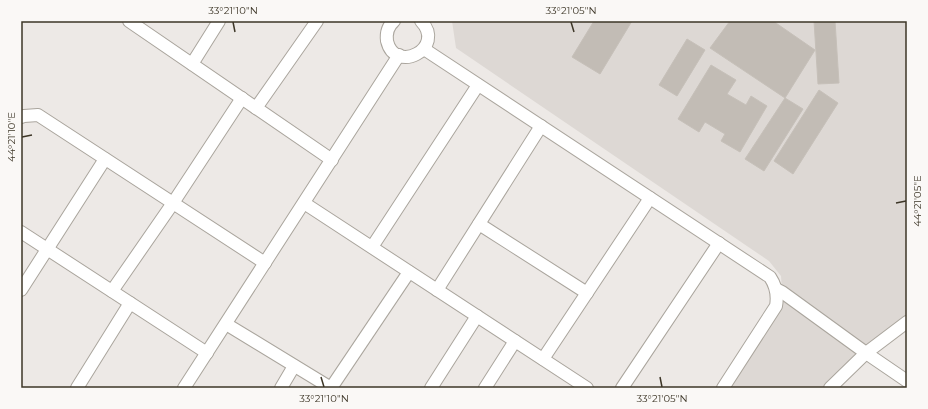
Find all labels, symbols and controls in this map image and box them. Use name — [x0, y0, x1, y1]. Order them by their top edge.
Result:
text: 33°21'10"N — [208, 4, 258, 17]
text: 33°21'05"N — [545, 4, 597, 17]
text: 44°21'10"E — [5, 112, 18, 162]
text: 44°21'05"E — [911, 175, 924, 227]
text: 33°21'10"N — [299, 392, 349, 405]
text: 33°21'05"N — [636, 392, 688, 405]

